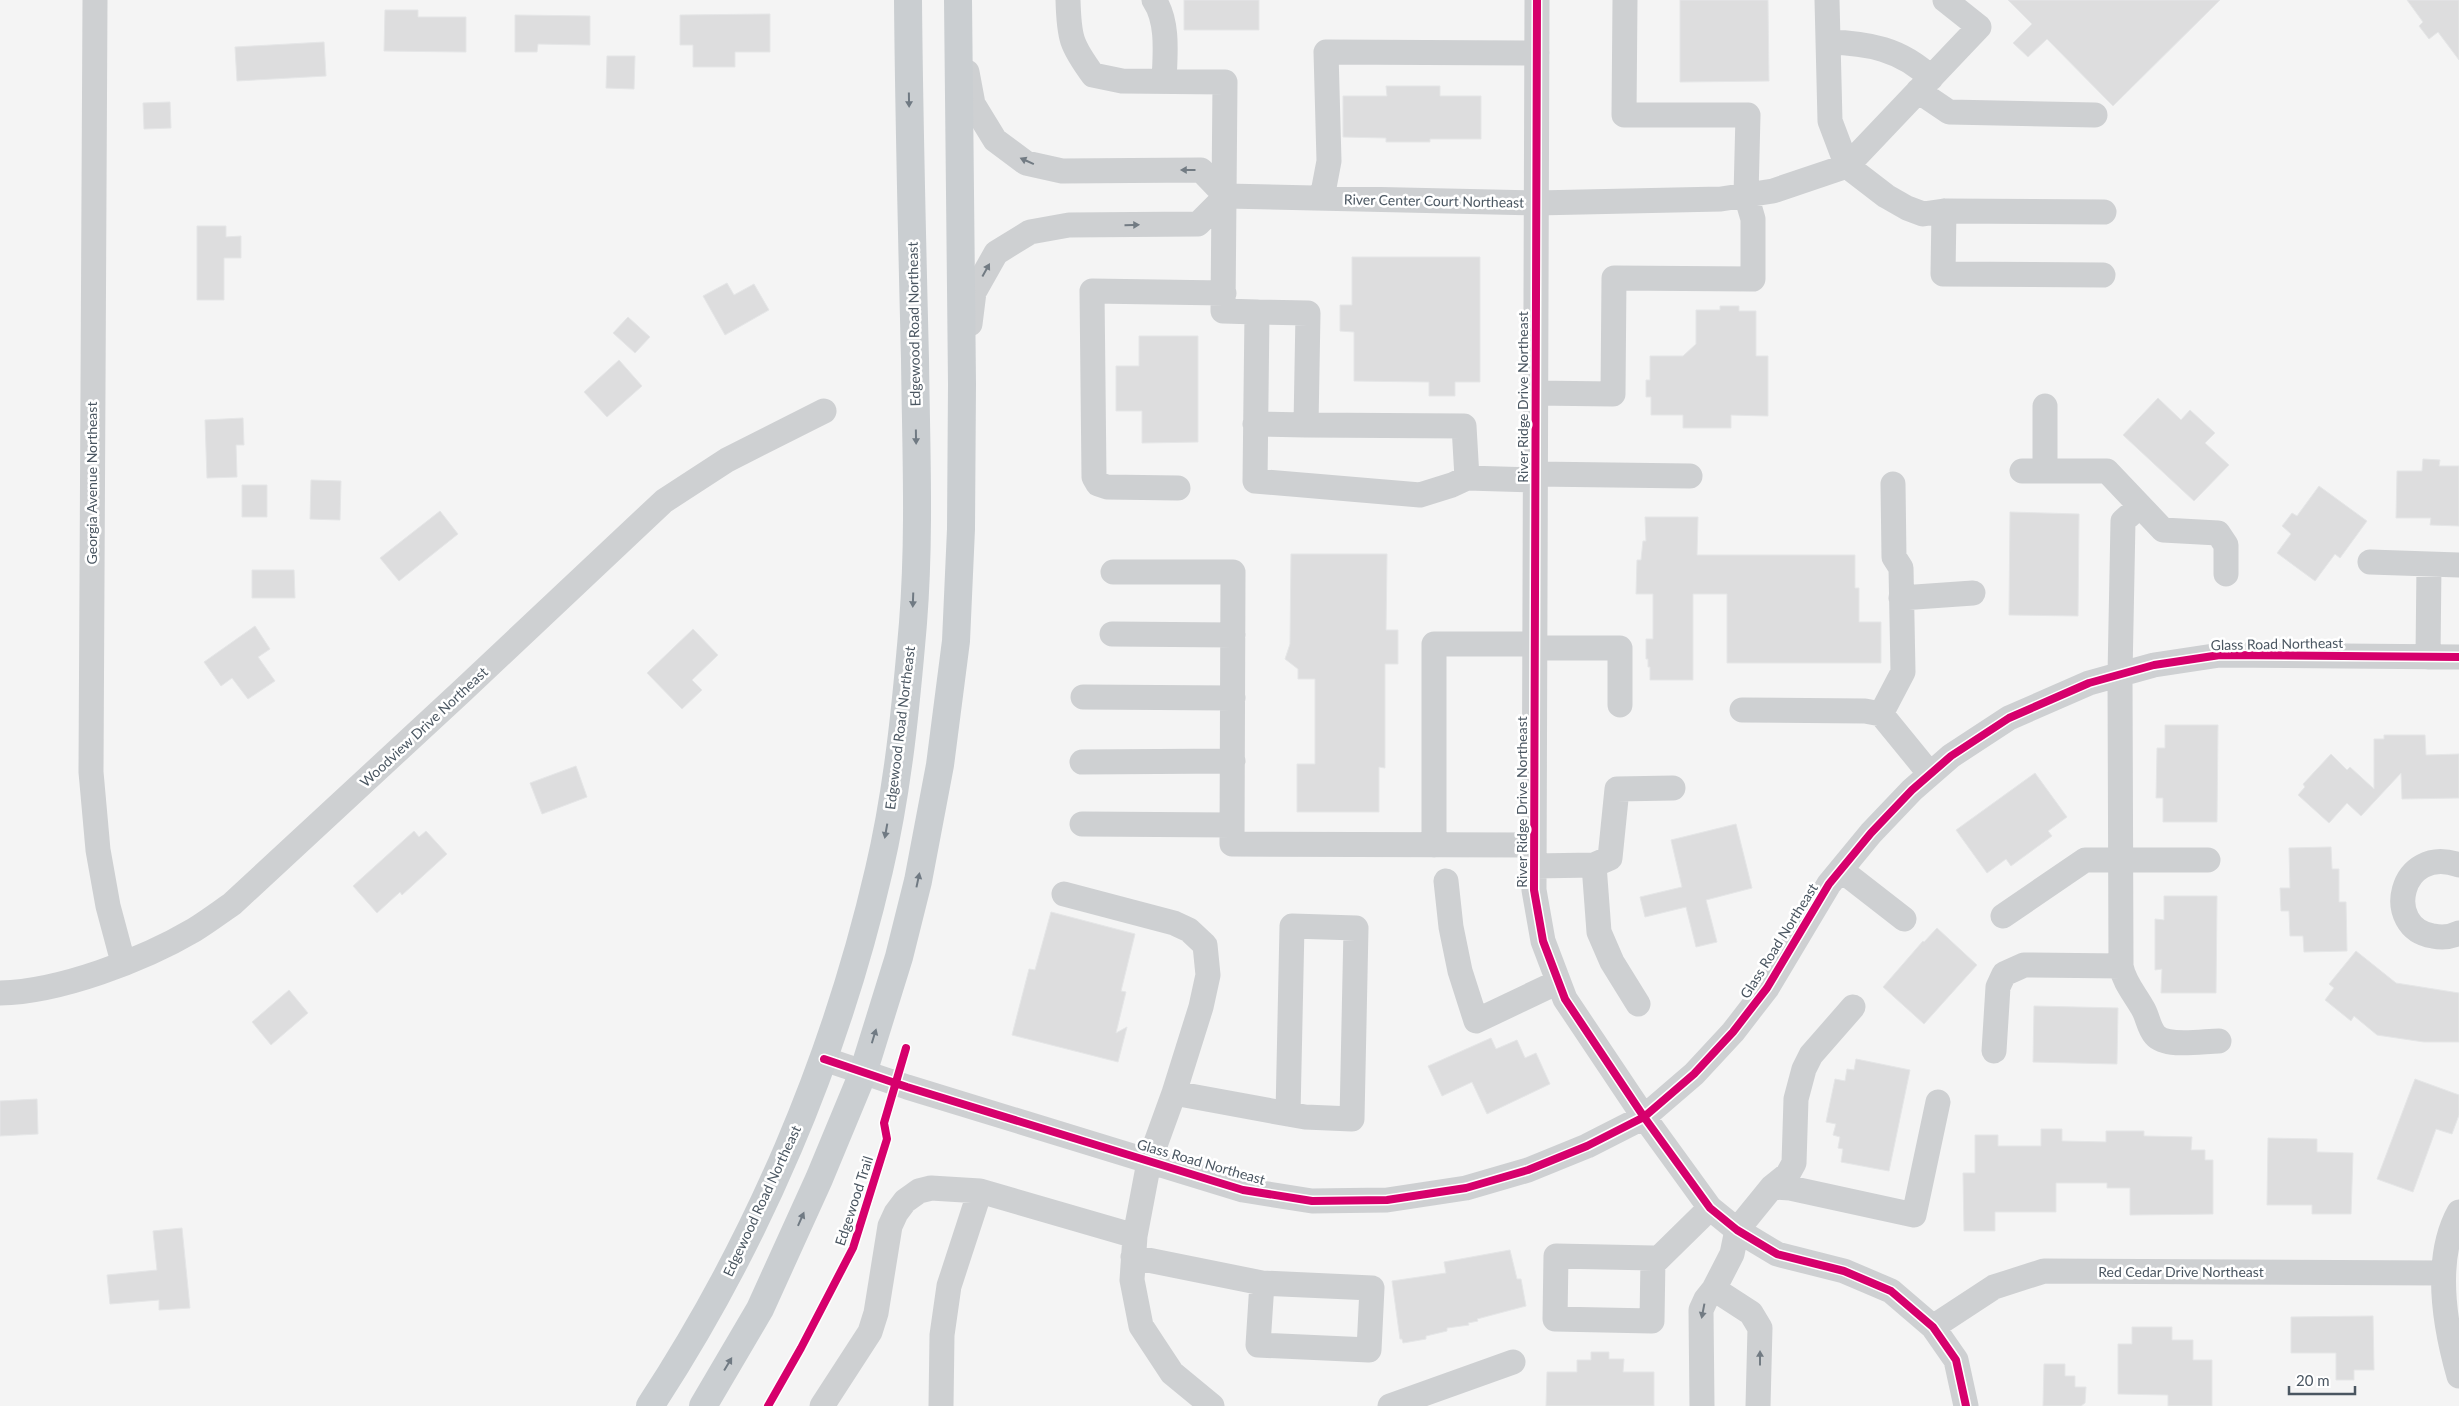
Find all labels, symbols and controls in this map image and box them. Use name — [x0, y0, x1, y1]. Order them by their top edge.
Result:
one-way arrow — [905, 92, 913, 108]
one-way arrow — [1020, 157, 1034, 165]
one-way arrow — [1179, 167, 1195, 175]
street label: River Center Court Northeast — [1344, 190, 1524, 211]
one-way arrow — [1125, 220, 1141, 228]
street label: Edgewood Road Northeast — [904, 242, 923, 407]
one-way arrow — [982, 262, 990, 277]
street label: River Ridge Drive Northeast — [1514, 311, 1531, 483]
street label: Georgia Avenue Northeast — [83, 402, 100, 564]
one-way arrow — [912, 430, 920, 446]
one-way arrow — [909, 592, 917, 608]
street label: Glass Road Northeast — [2211, 634, 2343, 653]
street label: Edgewood Road Northeast — [881, 645, 918, 811]
street label: Woodview Drive Northeast — [356, 663, 491, 790]
street label: River Ridge Drive Northeast — [1513, 716, 1530, 888]
one-way arrow — [882, 823, 890, 839]
one-way arrow — [914, 872, 922, 887]
street label: Glass Road Northeast — [1736, 880, 1821, 1001]
one-way arrow — [870, 1028, 878, 1043]
street label: Edgewood Road Northeast — [719, 1123, 804, 1279]
street label: Glass Road Northeast — [1135, 1135, 1267, 1188]
street label: Edgewood Trail — [831, 1154, 876, 1248]
one-way arrow — [797, 1212, 805, 1226]
street label: Red Cedar Drive Northeast — [2098, 1263, 2264, 1280]
one-way arrow — [1699, 1303, 1707, 1318]
one-way arrow — [1756, 1349, 1764, 1365]
one-way arrow — [723, 1358, 732, 1371]
scale bar — [2289, 1364, 2355, 1396]
text: 20 m — [2296, 1371, 2330, 1389]

